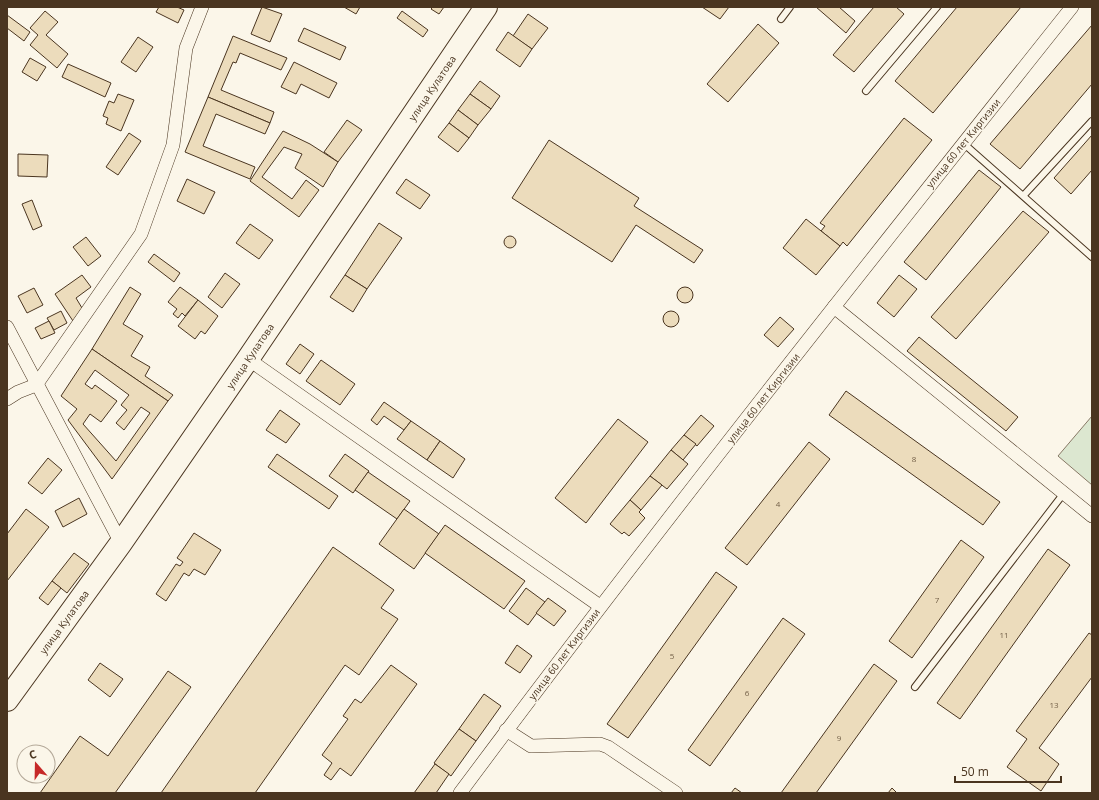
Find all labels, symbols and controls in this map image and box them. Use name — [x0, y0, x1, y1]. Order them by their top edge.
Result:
street label: улица Кулатова — [405, 53, 459, 123]
street label: улица 60 лет Киргизии — [923, 95, 1003, 191]
street label: улица Кулатова — [223, 321, 277, 391]
street label: улица 60 лет Киргизии — [723, 350, 803, 446]
house number: 8 — [912, 453, 917, 464]
house number: 4 — [776, 498, 781, 509]
street label: улица Кулатова — [36, 587, 92, 657]
house number: 7 — [935, 594, 940, 605]
street label: улица 60 лет Киргизии — [525, 605, 603, 703]
house number: 11 — [999, 629, 1009, 640]
house number: 5 — [670, 650, 675, 661]
house number: 6 — [745, 687, 750, 698]
house number: 13 — [1049, 699, 1059, 710]
house number: 9 — [837, 732, 842, 743]
north arrow — [16, 744, 56, 784]
text: С — [27, 746, 38, 762]
scale bar — [955, 758, 1061, 784]
text: 50 m — [961, 763, 989, 780]

